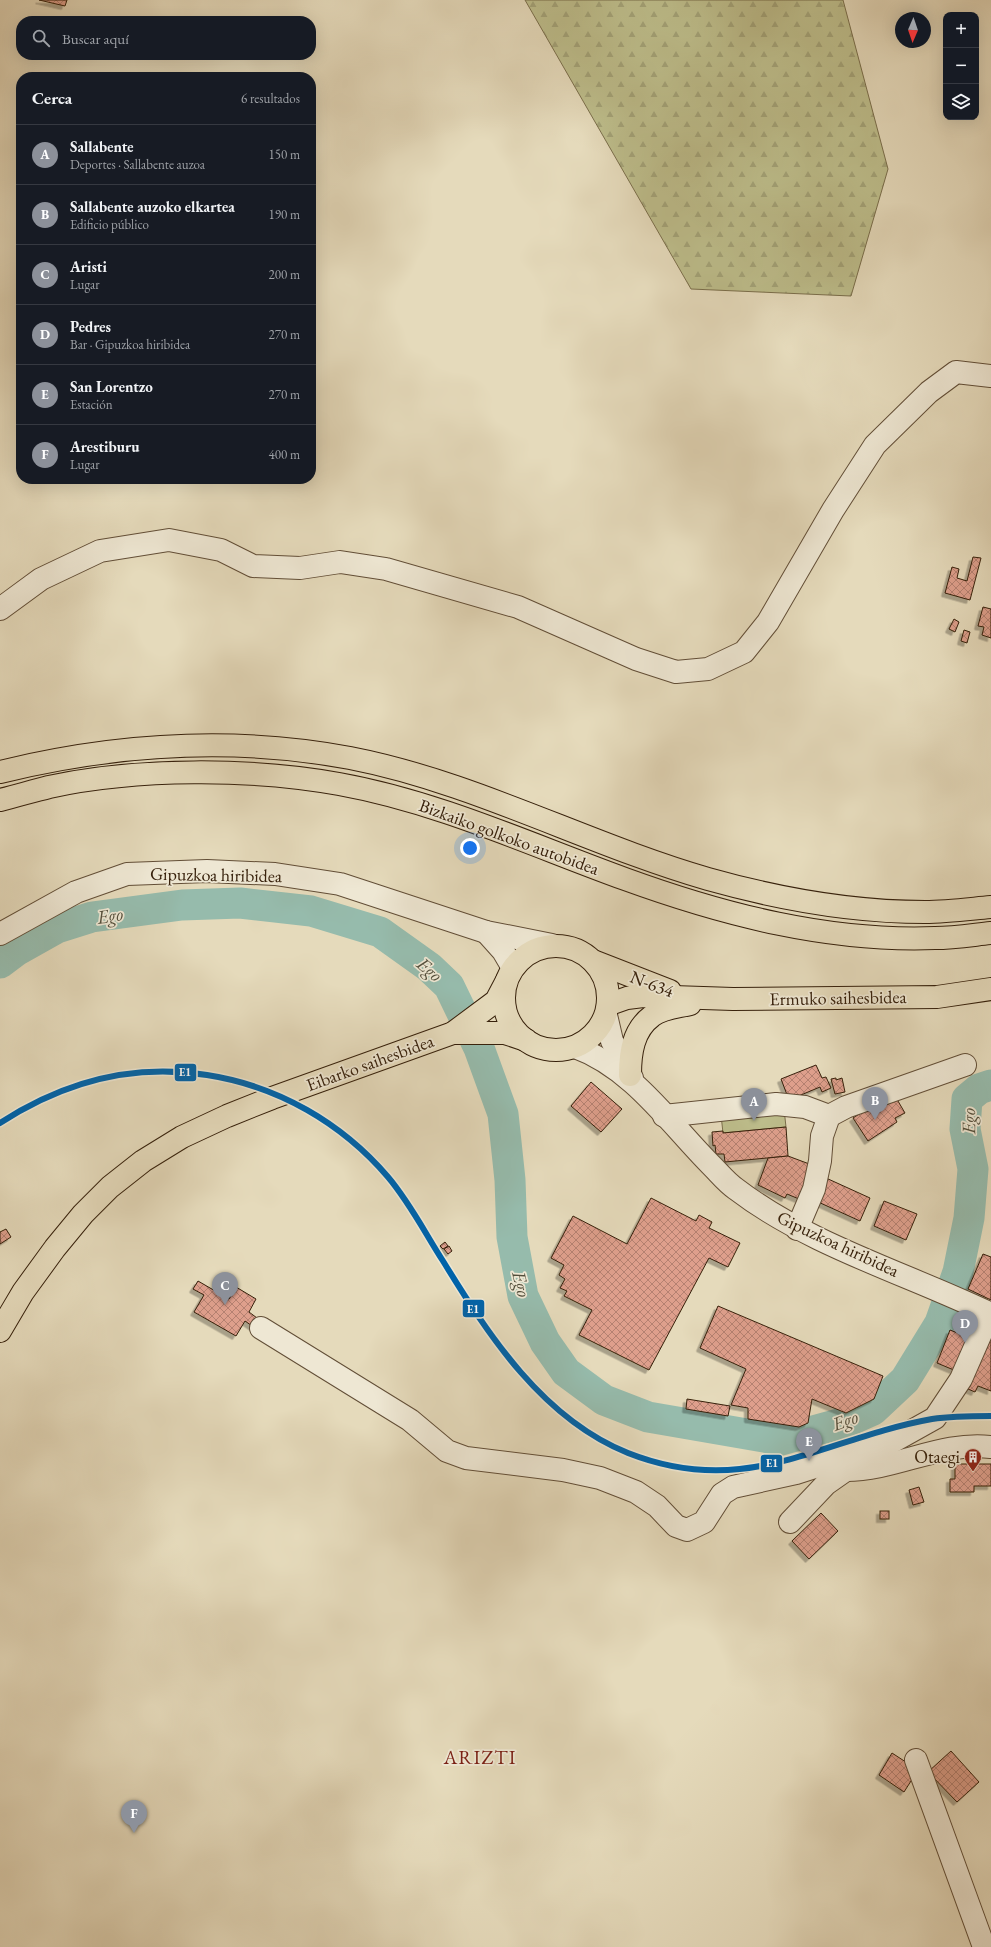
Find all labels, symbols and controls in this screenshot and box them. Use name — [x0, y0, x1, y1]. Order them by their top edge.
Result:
north arrow — [895, 12, 931, 48]
map controls — [943, 12, 979, 120]
button: + — [943, 12, 979, 48]
search box — [16, 16, 316, 60]
icon: search — [30, 27, 52, 49]
text: Buscar aquí — [62, 29, 129, 48]
button: − — [943, 48, 979, 84]
button: layers — [943, 84, 979, 120]
text: Cerca — [32, 87, 72, 109]
text: 6 resultados — [241, 90, 300, 107]
text: Sallabente — [70, 137, 134, 156]
text: A — [40, 146, 50, 163]
text: 150 m — [269, 146, 300, 163]
text: Deportes · Sallabente auzoa — [70, 156, 205, 173]
text: Sallabente auzoko elkartea — [70, 197, 235, 216]
text: B — [41, 206, 49, 223]
text: 190 m — [269, 206, 300, 223]
text: Edificio público — [70, 216, 149, 233]
text: Aristi — [70, 257, 107, 276]
text: C — [40, 266, 50, 283]
text: 200 m — [269, 266, 300, 283]
text: Lugar — [70, 276, 100, 293]
text: Pedres — [70, 317, 111, 336]
text: D — [40, 326, 50, 343]
text: 270 m — [269, 326, 300, 343]
text: Bar · Gipuzkoa hiribidea — [70, 336, 190, 353]
text: San Lorentzo — [70, 377, 153, 396]
text: E — [41, 386, 49, 403]
text: 270 m — [269, 386, 300, 403]
text: Estación — [70, 396, 113, 413]
text: Arestiburu — [70, 437, 139, 456]
text: F — [41, 446, 49, 463]
text: 400 m — [269, 446, 300, 463]
text: Lugar — [70, 456, 100, 473]
street label: Bizkaiko golkoko autobidea — [416, 793, 603, 880]
your location — [460, 838, 480, 858]
street label: Gipuzkoa hiribidea — [150, 862, 283, 887]
water label: Ego — [94, 901, 125, 930]
water label: Ego — [411, 951, 448, 987]
street label: N-634 — [627, 965, 678, 1002]
street label: Ermuko saihesbidea — [769, 985, 908, 1010]
street label: Eibarko saihesbidea — [303, 1029, 438, 1096]
line badge: E1 — [174, 1063, 197, 1082]
text: E1 — [179, 1065, 191, 1079]
pin: B — [862, 1087, 888, 1120]
pin: A — [741, 1088, 767, 1121]
water label: Ego — [956, 1108, 981, 1135]
street label: Gipuzkoa hiribidea — [774, 1205, 904, 1282]
water label: Ego — [506, 1267, 537, 1300]
pin: C — [212, 1272, 238, 1305]
line badge: E1 — [462, 1299, 485, 1318]
text: E1 — [467, 1302, 479, 1316]
pin: D — [952, 1310, 978, 1343]
water label: Ego — [828, 1404, 862, 1437]
pin: E — [796, 1428, 822, 1461]
place label: Otaegi — [914, 1445, 961, 1468]
building icon: Otaegi — [963, 1447, 983, 1472]
line badge: E1 — [760, 1454, 783, 1473]
text: E1 — [766, 1456, 778, 1470]
district label: ARIZTI — [442, 1744, 517, 1770]
pin: F — [121, 1800, 147, 1833]

